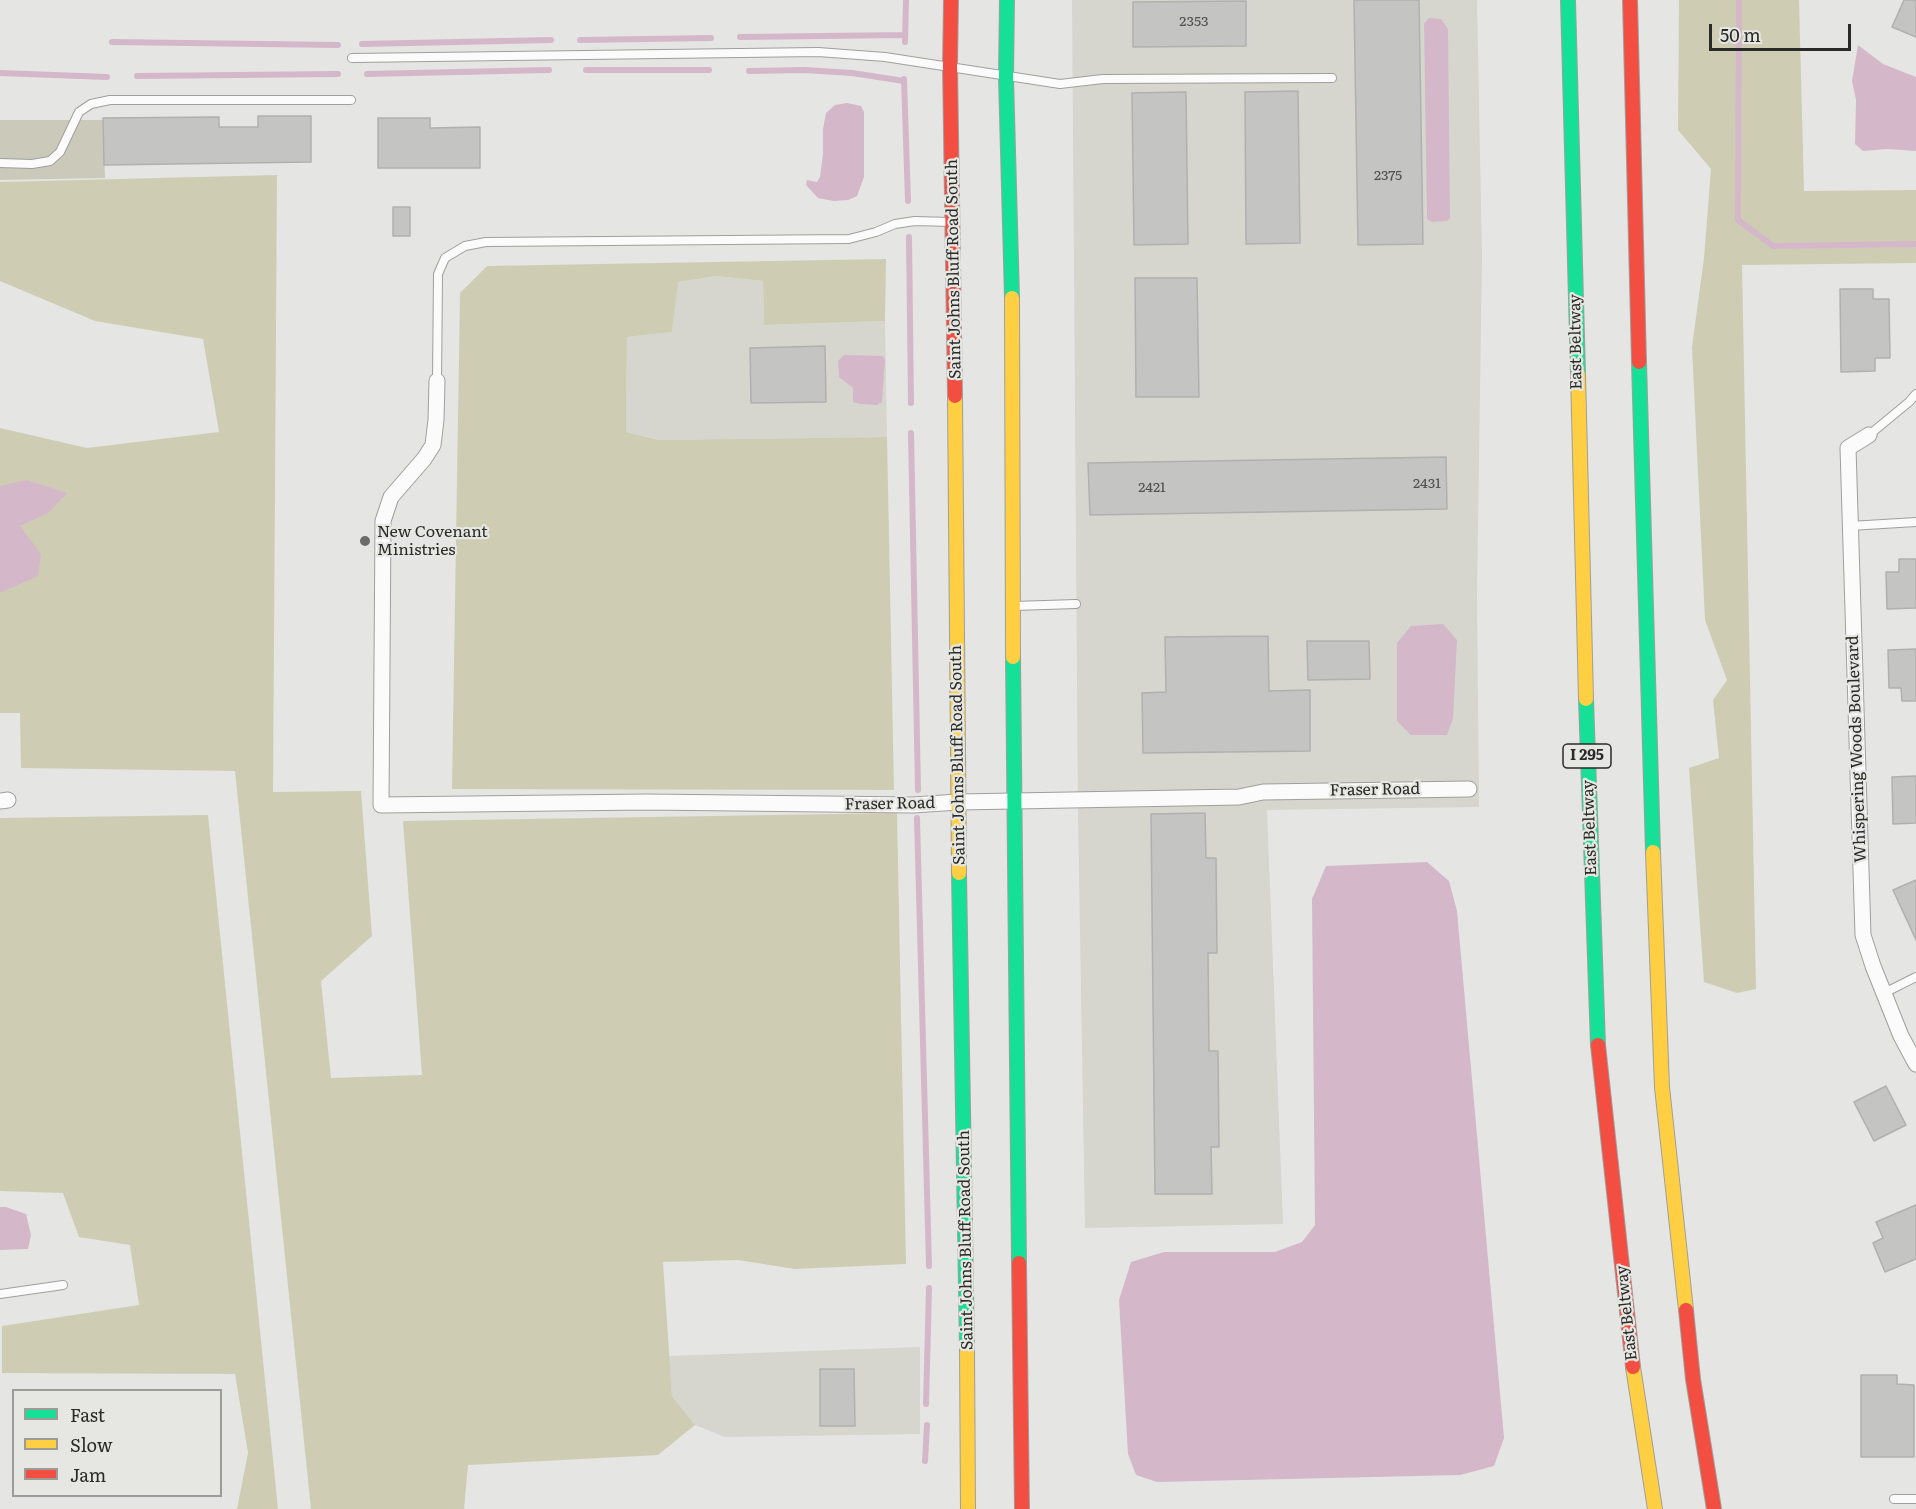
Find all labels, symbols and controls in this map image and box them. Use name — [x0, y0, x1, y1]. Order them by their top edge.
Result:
scale bar — [1712, 12, 1854, 50]
house number: 2353 — [1179, 14, 1209, 30]
text: 50 m — [1720, 21, 1761, 48]
street label: Saint Johns Bluff Road South — [942, 159, 966, 379]
house number: 2375 — [1374, 168, 1402, 184]
street label: East Beltway — [1566, 294, 1586, 390]
house number: 2431 — [1413, 476, 1441, 492]
house number: 2421 — [1138, 480, 1166, 496]
place label: New Covenant Ministries — [377, 522, 488, 560]
marker: New Covenant Ministries — [358, 534, 372, 548]
street label: Whispering Woods Boulevard — [1843, 635, 1871, 863]
street label: Saint Johns Bluff Road South — [946, 645, 970, 865]
road number: I 295 — [1563, 744, 1611, 768]
street label: Fraser Road — [1330, 780, 1420, 800]
street label: East Beltway — [1579, 780, 1601, 876]
street label: Fraser Road — [845, 794, 935, 814]
street label: Saint Johns Bluff Road South — [954, 1130, 978, 1350]
street label: East Beltway — [1612, 1264, 1642, 1362]
legend — [12, 1389, 222, 1497]
text: Fast — [70, 1401, 105, 1428]
text: Slow — [70, 1431, 112, 1458]
text: Jam — [70, 1461, 106, 1488]

